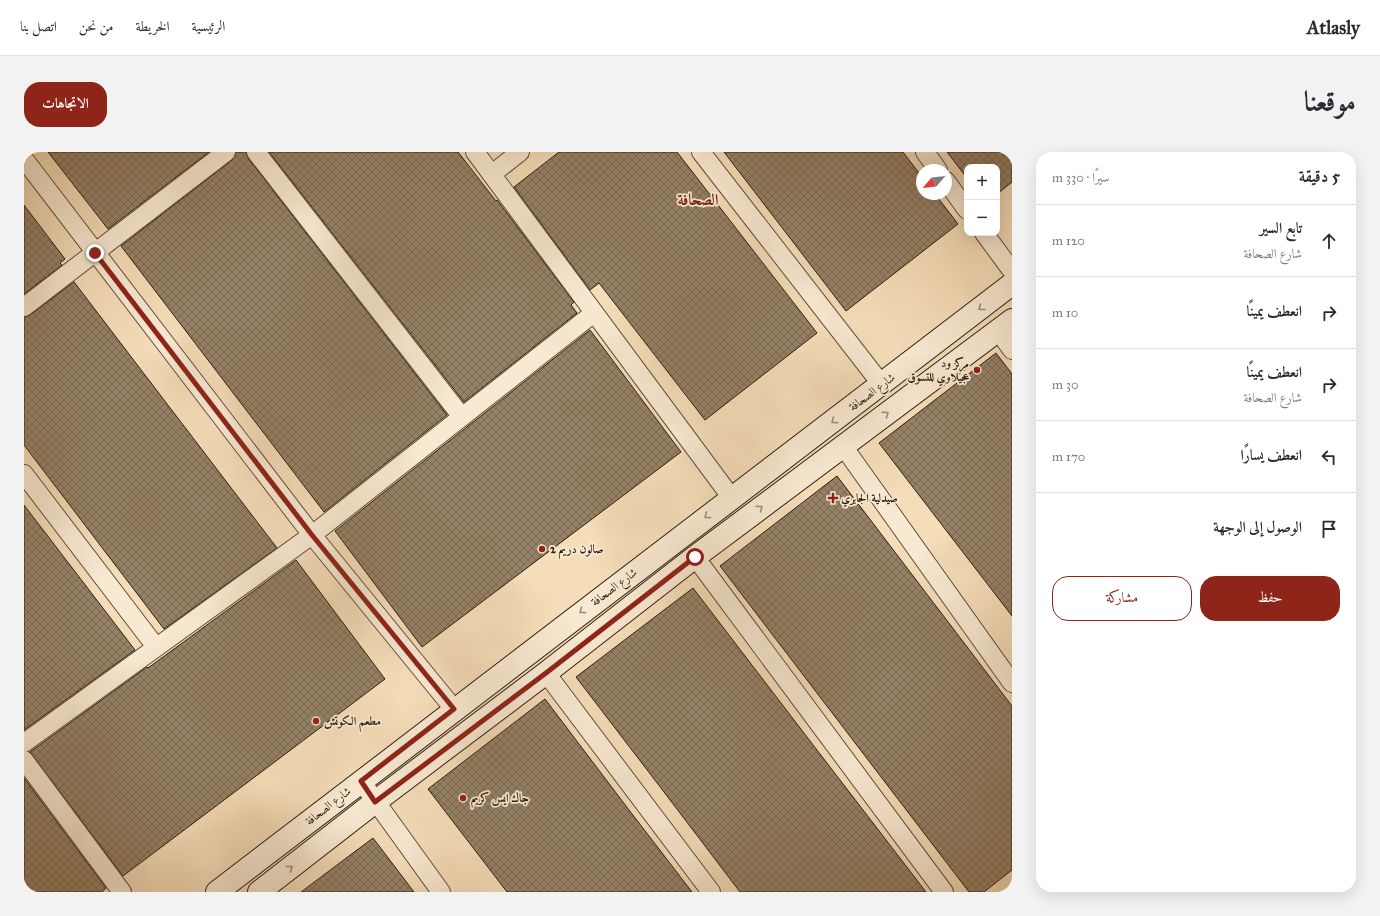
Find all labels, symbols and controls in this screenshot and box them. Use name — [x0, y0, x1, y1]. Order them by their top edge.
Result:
text: Atlasly — [1307, 16, 1360, 39]
text: اتصل بنا — [20, 18, 57, 35]
text: من نحن — [79, 18, 114, 35]
text: الخريطة — [136, 18, 170, 35]
text: الرئيسية — [192, 18, 225, 35]
button: الاتجاهات — [24, 82, 107, 127]
text: موقعنا — [1304, 84, 1356, 119]
north arrow — [916, 164, 952, 200]
map controls — [964, 164, 1000, 236]
button: + — [964, 164, 1000, 200]
text: 5 دقيقة — [1299, 166, 1340, 187]
text: سيرًا · 330 m — [1052, 170, 1110, 186]
district label: الصحافة — [678, 190, 718, 209]
button: − — [964, 200, 1000, 236]
text: تابع السير — [1260, 219, 1302, 237]
icon: ahead — [1318, 230, 1340, 252]
text: 120 m — [1052, 233, 1085, 249]
route end — [86, 244, 104, 262]
text: شارع الصحافة — [1243, 246, 1302, 262]
text: انعطف يمينًا — [1247, 302, 1302, 320]
icon: right — [1318, 302, 1340, 324]
one-way arrow — [979, 303, 986, 310]
text: 10 m — [1052, 305, 1078, 321]
place label: مركز ود عجيلاوي للتسوق — [907, 356, 970, 387]
text: انعطف يمينًا — [1247, 363, 1302, 381]
marker: مركز ود عجيلاوي للتسوق — [972, 365, 982, 375]
street label: شارع الصحافة — [846, 370, 900, 417]
icon: right — [1318, 374, 1340, 396]
text: 30 m — [1052, 377, 1079, 393]
text: شارع الصحافة — [1243, 390, 1302, 406]
one-way arrow — [882, 411, 889, 418]
one-way arrow — [831, 416, 838, 423]
text: انعطف يسارًا — [1240, 446, 1302, 464]
icon: left — [1318, 446, 1340, 468]
text: 170 m — [1052, 449, 1085, 465]
place label: صيدلية الجابري — [841, 491, 898, 508]
marker: صيدلية الجابري — [828, 493, 838, 503]
one-way arrow — [755, 506, 762, 513]
one-way arrow — [705, 511, 712, 518]
text: الوصول إلى الوجهة — [1213, 518, 1302, 536]
icon: arrive — [1318, 518, 1340, 540]
place label: صالون دريم 2 — [550, 542, 604, 560]
marker: صالون دريم 2 — [537, 544, 547, 554]
route start — [686, 548, 704, 566]
street label: شارع الصحافة — [588, 565, 642, 612]
button: مشاركة — [1052, 576, 1192, 621]
button: حفظ — [1200, 576, 1340, 621]
one-way arrow — [579, 607, 586, 614]
place label: مطعم الكوتش — [324, 714, 381, 732]
marker: مطعم الكوتش — [311, 716, 321, 726]
street label: شارع الصحافة — [302, 784, 356, 831]
place label: جاك ايس كريم — [471, 791, 529, 809]
marker: جاك ايس كريم — [458, 793, 468, 803]
one-way arrow — [285, 866, 292, 873]

